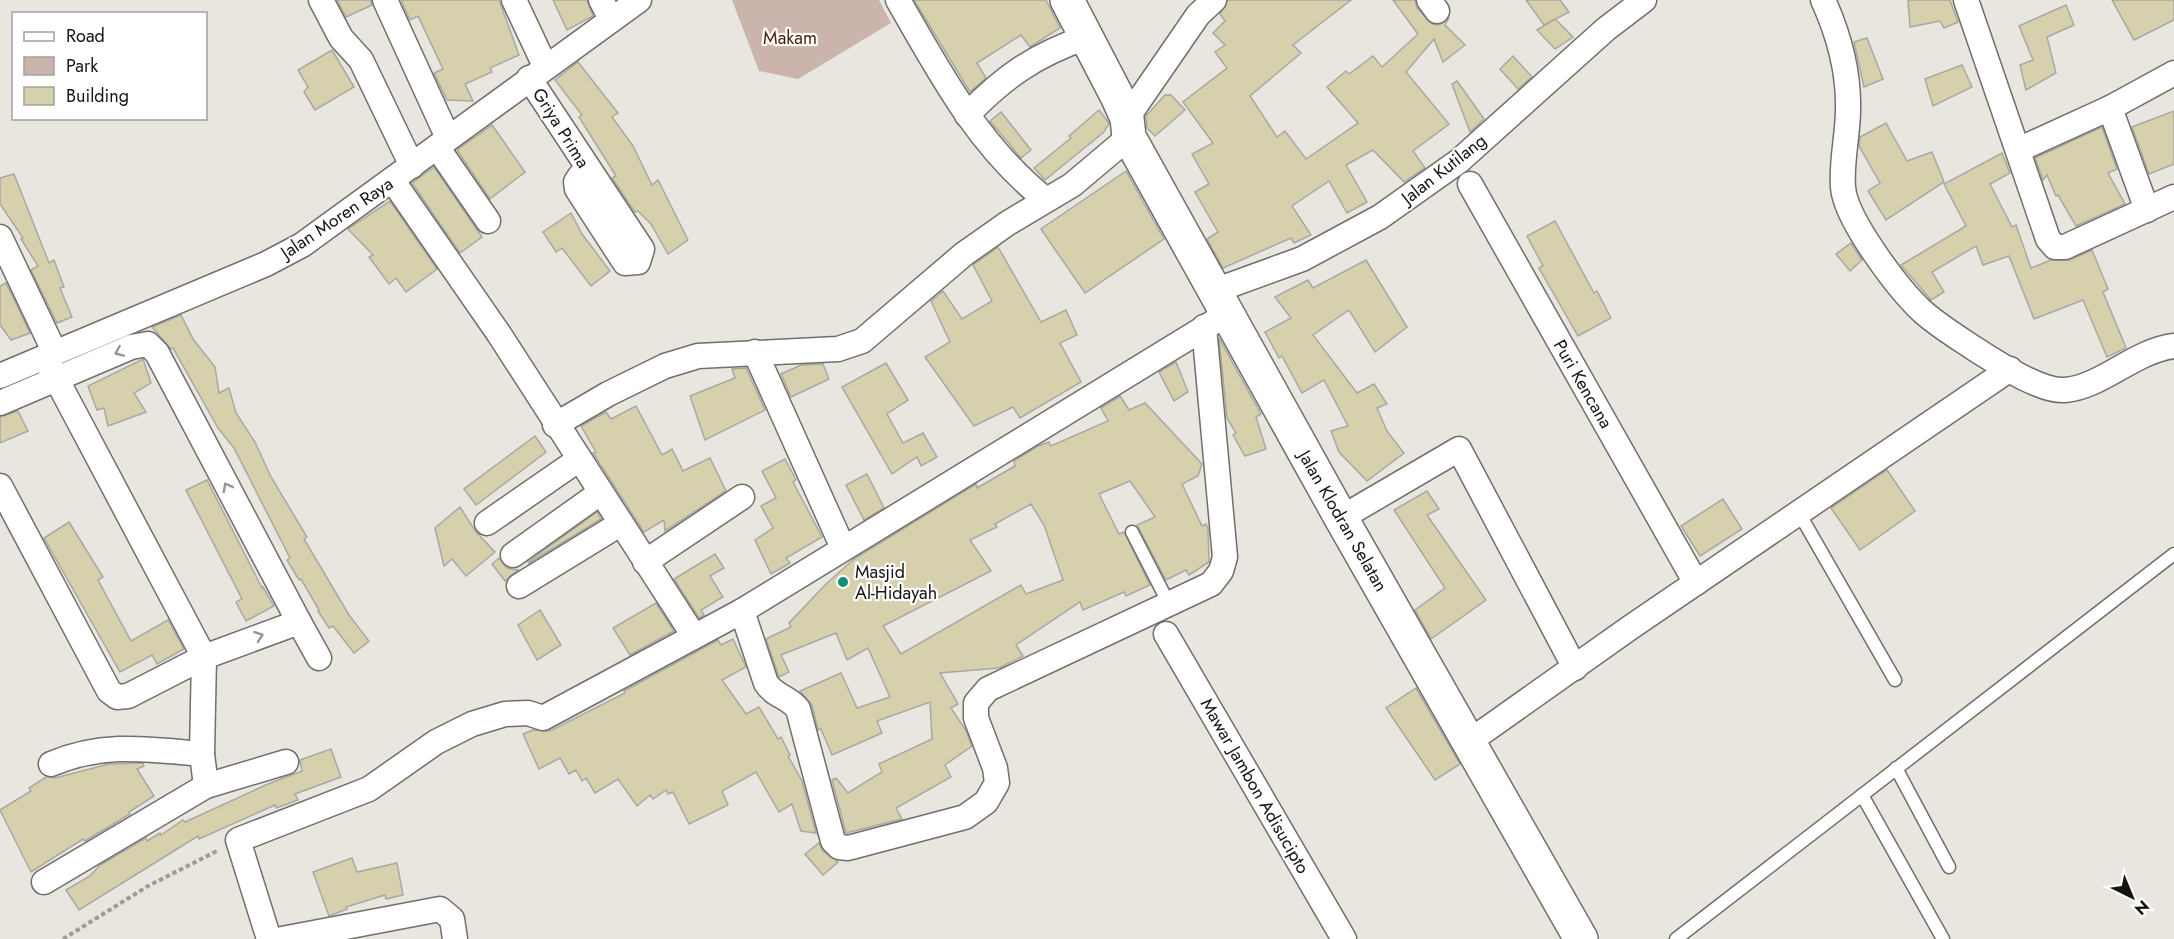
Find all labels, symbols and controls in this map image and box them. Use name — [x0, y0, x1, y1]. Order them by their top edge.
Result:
legend — [12, 12, 207, 120]
text: Road — [66, 23, 105, 49]
park label: Makam — [763, 25, 817, 51]
text: Park — [66, 53, 98, 79]
text: Building — [66, 83, 129, 109]
street label: Griya Prima — [526, 83, 596, 173]
street label: Jalan Kutilang — [1395, 128, 1492, 212]
street label: Jalan Moren Raya — [274, 171, 398, 266]
street label: Puri Kencana — [1547, 335, 1619, 433]
one-way arrow — [114, 345, 125, 357]
street label: Jalan Klodran Selatan — [1291, 444, 1394, 596]
one-way arrow — [223, 482, 235, 493]
place label: Masjid Al-Hidayah — [855, 559, 937, 606]
marker: Masjid Al-Hidayah — [836, 575, 850, 589]
one-way arrow — [253, 631, 264, 644]
street label: Mawar Jambon Adisucipto — [1194, 693, 1316, 879]
north arrow — [2102, 867, 2162, 927]
text: N — [2129, 895, 2154, 920]

